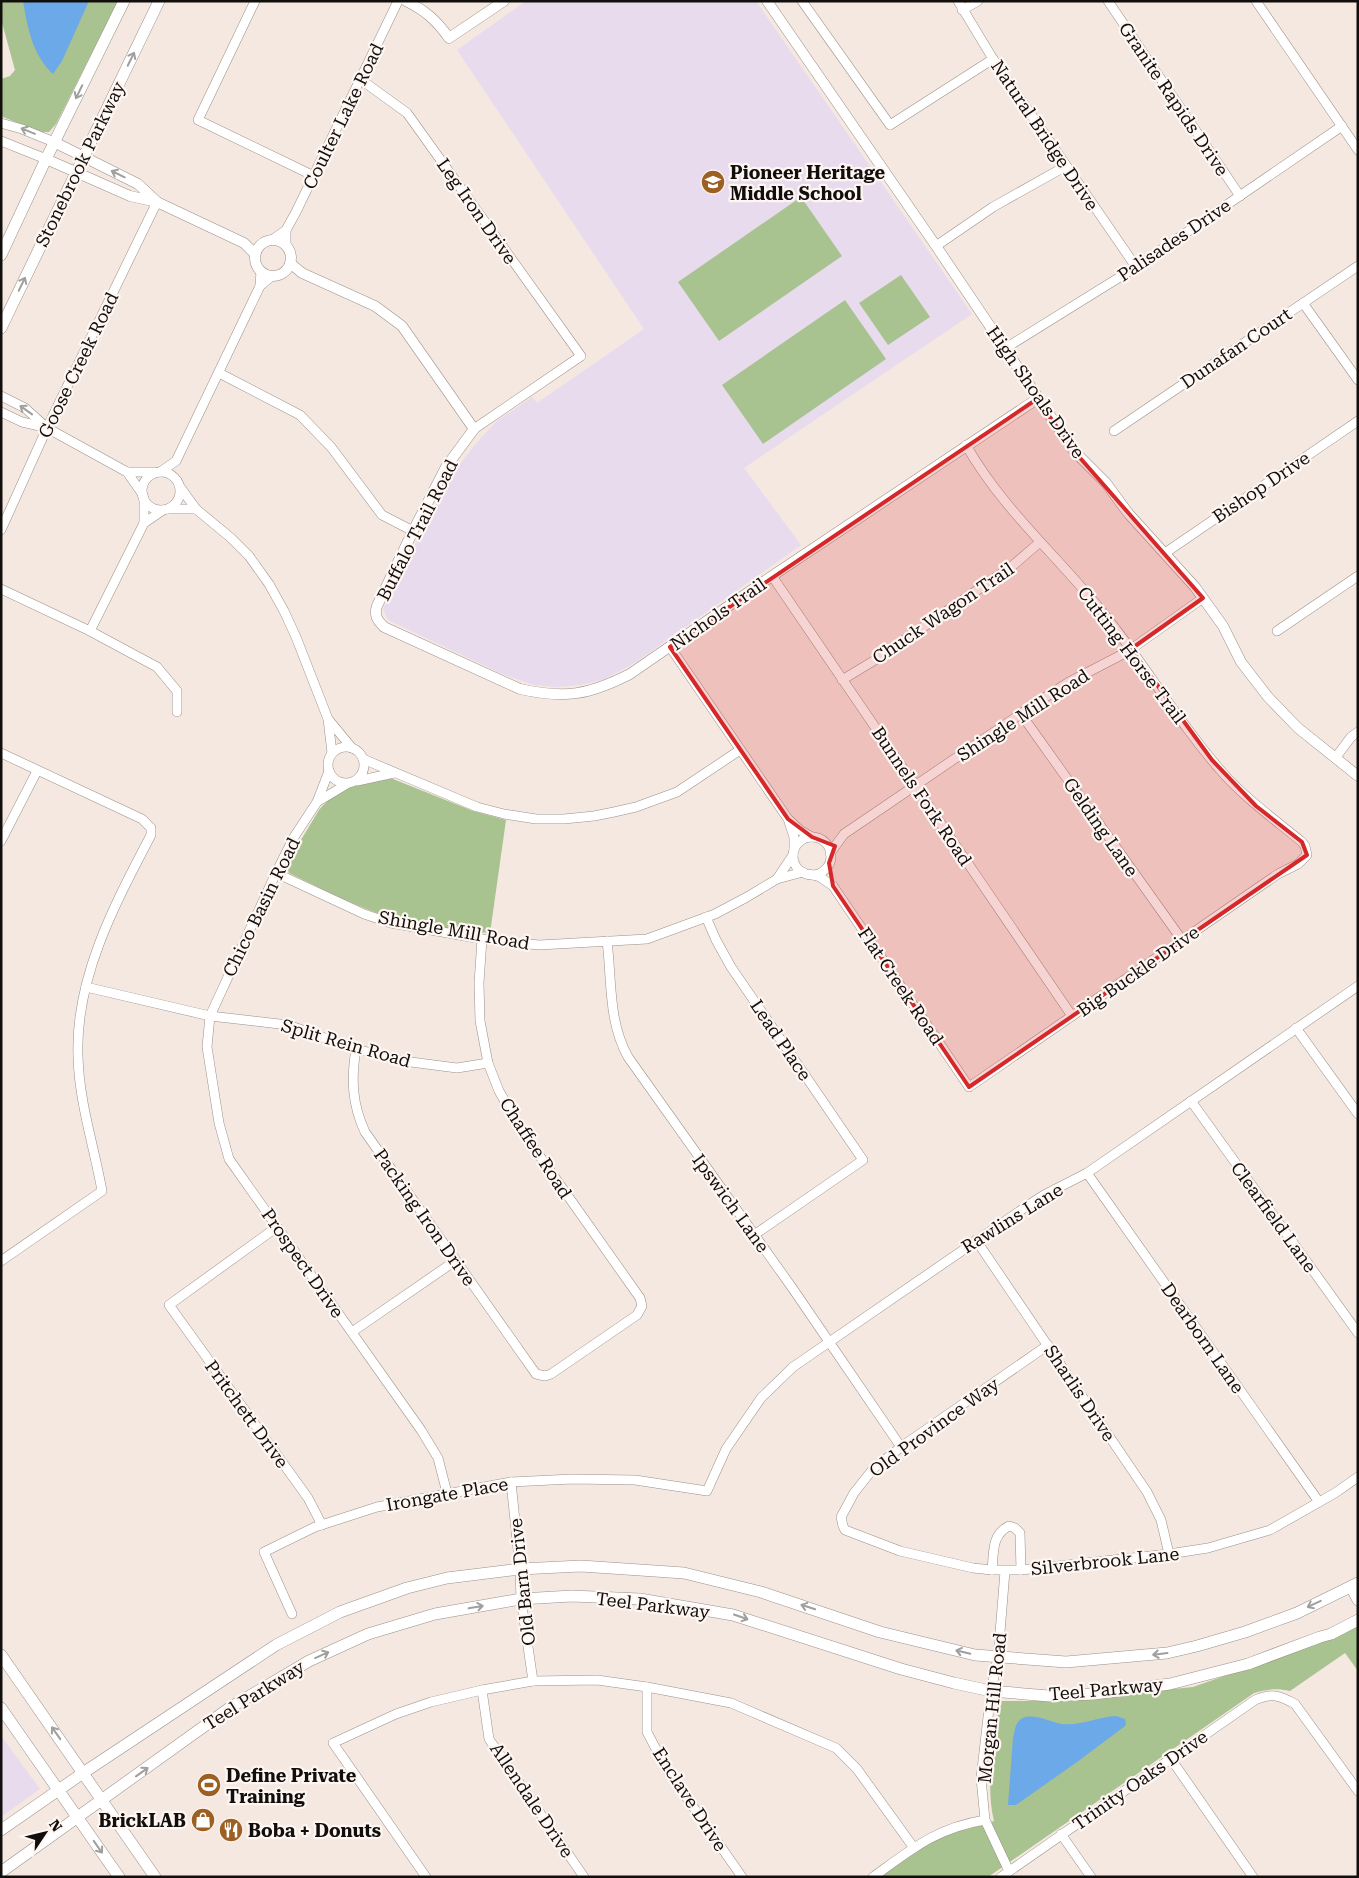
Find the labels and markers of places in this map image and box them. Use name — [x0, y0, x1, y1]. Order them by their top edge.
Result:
place label: Pioneer Heritage Middle School — [730, 162, 885, 204]
school or university icon: Pioneer Heritage Middle School — [700, 169, 726, 195]
place label: Define Private Training — [226, 1765, 357, 1807]
sports icon: Define Private Training — [196, 1772, 222, 1798]
shop icon: BrickLAB — [190, 1807, 216, 1833]
place label: BrickLAB — [99, 1810, 186, 1831]
restaurant icon: Boba + Donuts — [218, 1817, 244, 1843]
place label: Boba + Donuts — [248, 1820, 381, 1841]

